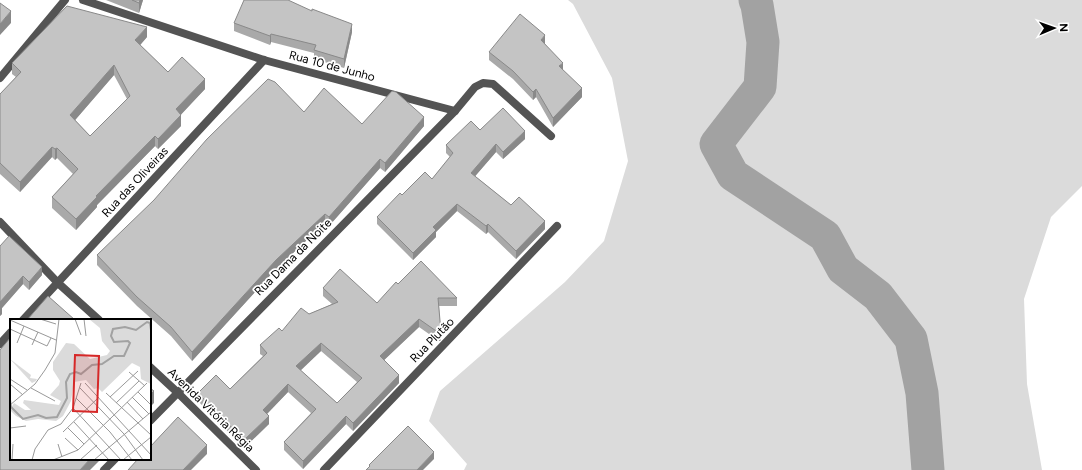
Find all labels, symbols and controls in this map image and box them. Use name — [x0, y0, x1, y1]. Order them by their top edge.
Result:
north arrow — [1034, 8, 1074, 48]
text: N — [1057, 23, 1070, 32]
street label: Rua 10 de Junho — [287, 48, 377, 84]
street label: Rua das Oliveiras — [99, 144, 171, 220]
street label: Rua Dama da Noite — [252, 215, 335, 298]
street label: Rua Plutão — [407, 315, 457, 365]
inset map — [10, 319, 151, 460]
street label: Avenida Vitória Régia — [165, 365, 257, 455]

